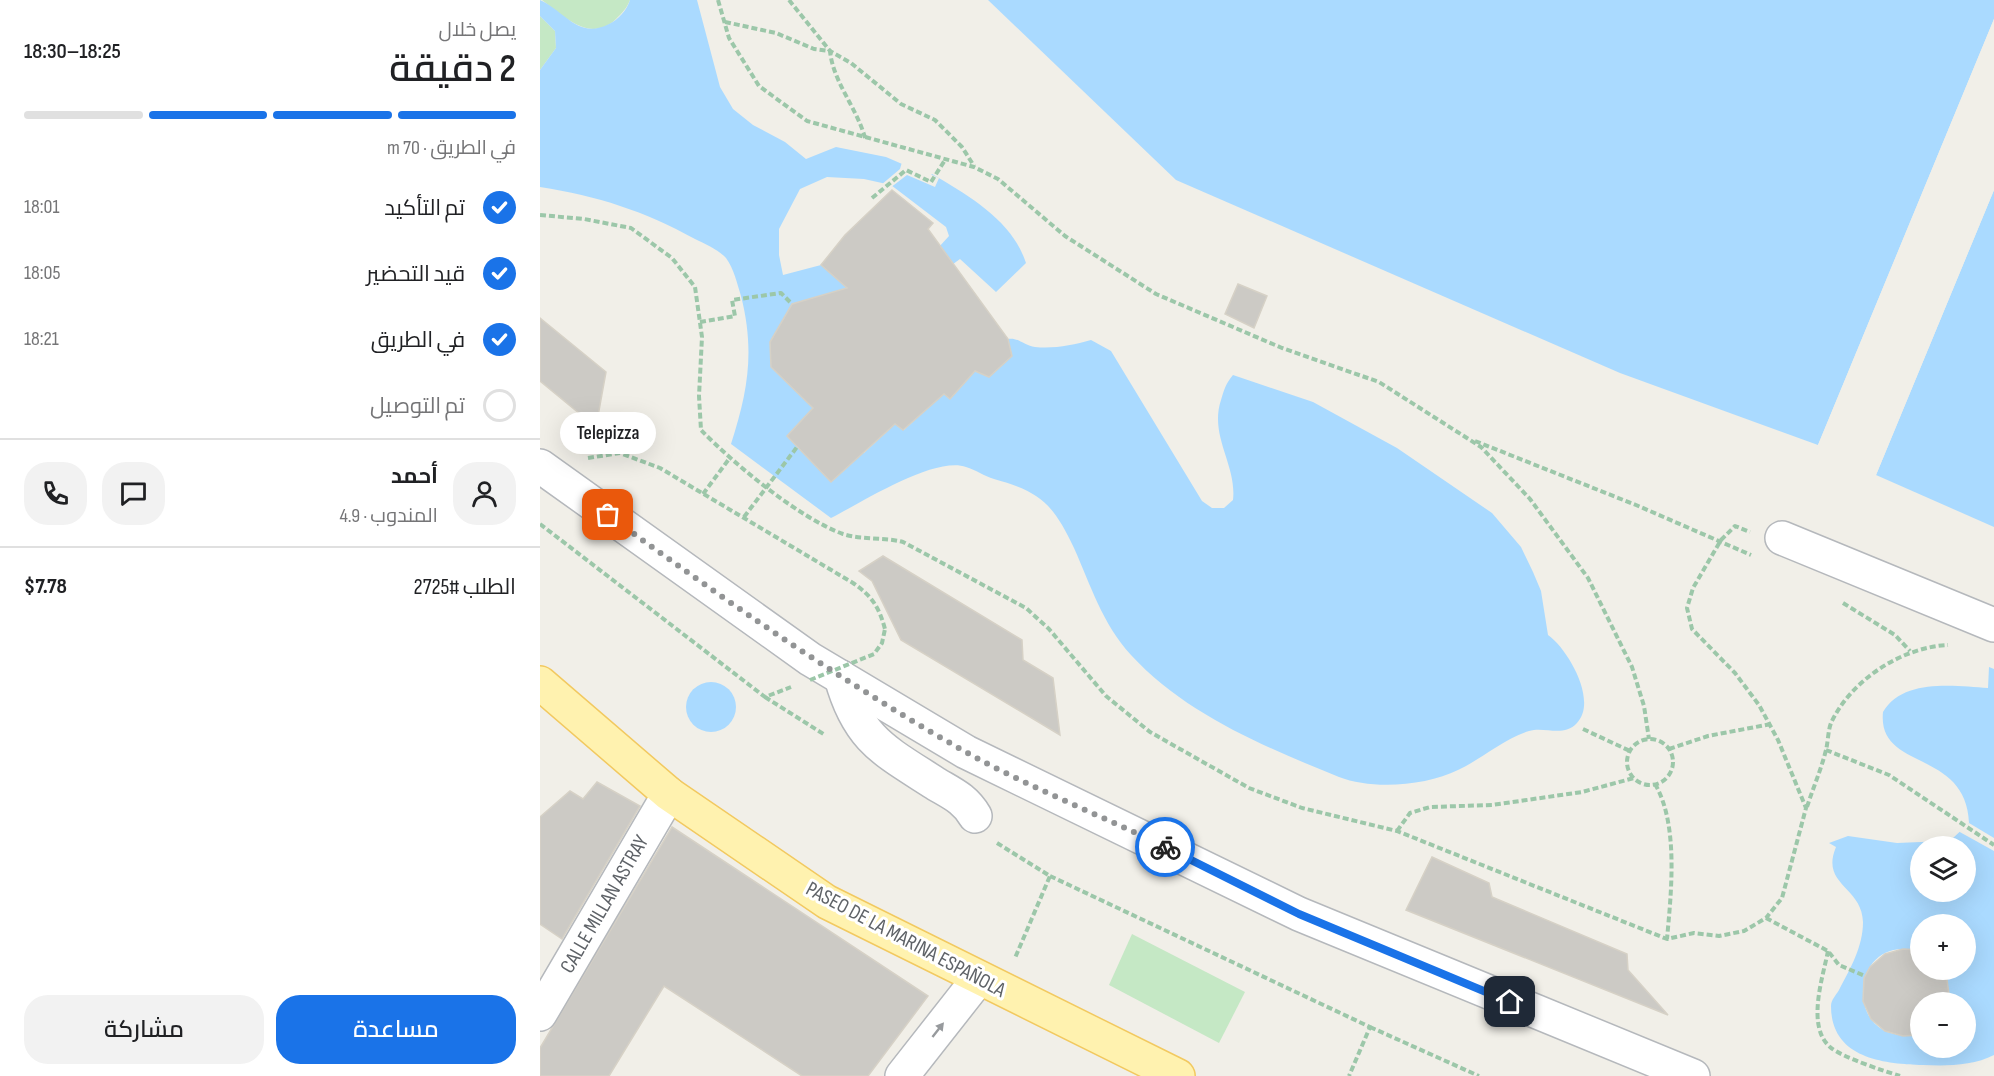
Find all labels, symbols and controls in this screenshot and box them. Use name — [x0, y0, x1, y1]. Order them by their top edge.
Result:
text: يصل خلال — [439, 18, 516, 42]
text: 18:25–18:30 — [24, 38, 121, 65]
text: 2 دقيقة — [389, 46, 516, 93]
text: في الطريق · 70 m — [387, 136, 516, 160]
icon: check — [483, 191, 516, 224]
text: 18:01 — [24, 195, 59, 219]
text: تم التأكيد — [384, 195, 465, 222]
icon: check — [483, 257, 516, 290]
text: 18:05 — [24, 261, 60, 285]
text: قيد التحضير — [366, 261, 465, 288]
icon: check — [483, 323, 516, 356]
text: 18:21 — [24, 327, 59, 351]
text: في الطريق — [371, 327, 465, 354]
text: تم التوصيل — [370, 393, 465, 420]
callout: Telepizza — [560, 413, 656, 455]
text: Telepizza — [576, 421, 640, 445]
button: phone — [24, 462, 87, 525]
button: chat — [102, 462, 165, 525]
button: person — [453, 462, 516, 525]
text: أحمد — [391, 463, 438, 490]
pin — [582, 489, 633, 540]
icon: bag — [591, 498, 624, 531]
text: المندوب · 4.9 — [339, 504, 438, 528]
text: $7.78 — [24, 573, 67, 600]
text: الطلب #2725 — [414, 574, 516, 601]
courier — [1135, 817, 1195, 877]
street label: CALLE MILLAN ASTRAY — [555, 831, 654, 978]
icon: bike — [1149, 831, 1182, 864]
map controls — [1910, 836, 1976, 1058]
button: layers — [1910, 836, 1976, 902]
street label: PASEO DE LA MARINA ESPAÑOLA — [802, 876, 1011, 1003]
button: + — [1910, 914, 1976, 980]
pin — [1484, 976, 1535, 1027]
icon: home — [1493, 985, 1526, 1018]
button: − — [1910, 992, 1976, 1058]
button: مشاركة — [24, 995, 264, 1064]
button: مساعدة — [276, 995, 516, 1064]
one-way arrow — [932, 1022, 945, 1038]

